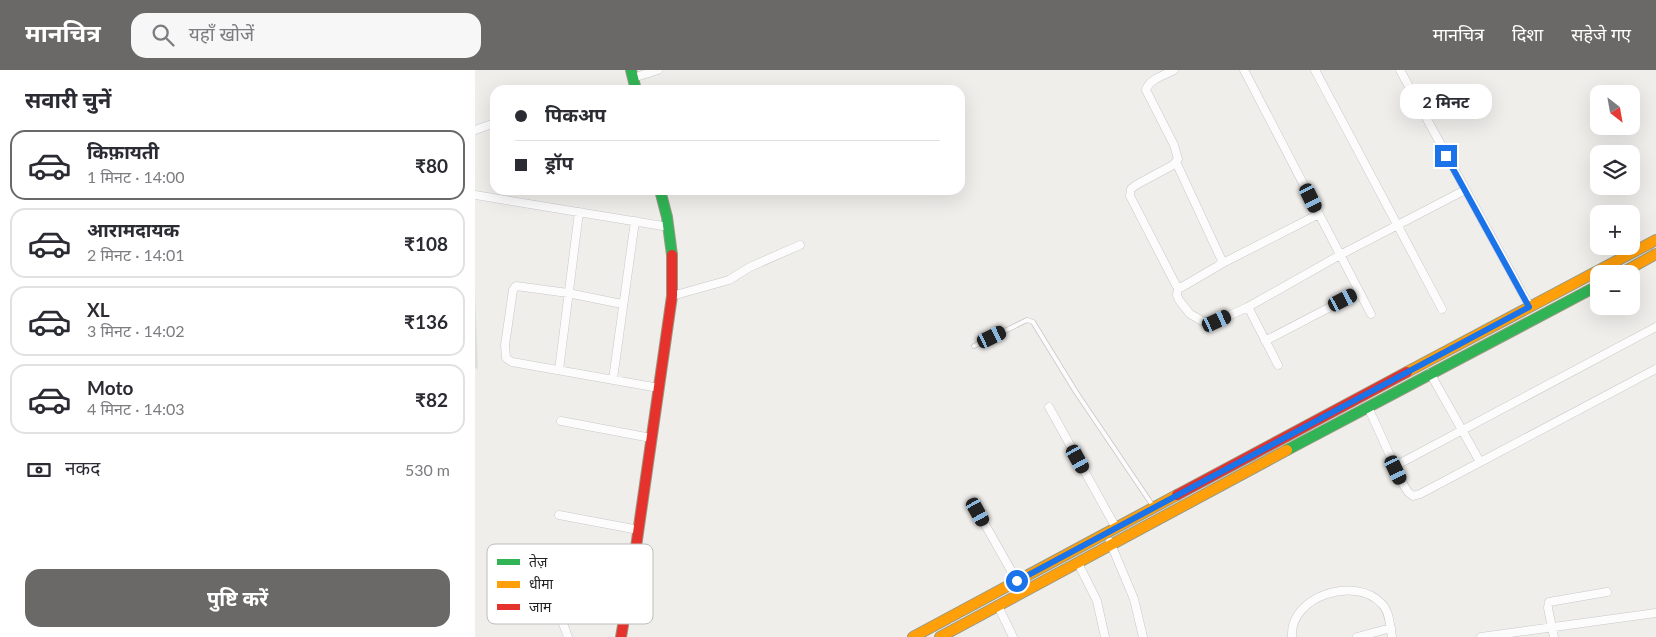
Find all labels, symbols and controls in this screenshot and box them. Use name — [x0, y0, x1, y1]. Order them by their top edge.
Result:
search box — [131, 13, 481, 58]
text: मानचित्र — [25, 18, 101, 47]
icon: search — [149, 21, 177, 49]
text: यहाँ खोजें — [189, 22, 254, 45]
text: मानचित्र — [1433, 23, 1484, 45]
text: दिशा — [1512, 23, 1543, 45]
text: सहेजे गए — [1571, 23, 1631, 45]
callout: 2 मिनट — [1400, 83, 1492, 118]
north arrow — [1590, 85, 1640, 135]
map controls — [1590, 85, 1640, 315]
text: सवारी चुनें — [25, 86, 111, 113]
text: 2 मिनट — [1423, 92, 1469, 111]
text: पिकअप — [545, 103, 606, 126]
text: किफ़ायती — [87, 140, 159, 163]
icon: car — [27, 143, 72, 188]
route end — [1435, 145, 1457, 167]
button: layers — [1590, 145, 1640, 195]
text: ड्रॉप — [545, 151, 573, 174]
text: ₹80 — [415, 154, 448, 177]
text: 1 मिनट · 14:00 — [87, 167, 185, 186]
car — [1297, 181, 1324, 215]
button: + — [1590, 205, 1640, 255]
text: आरामदायक — [87, 218, 179, 241]
icon: car — [27, 221, 72, 266]
text: ₹108 — [404, 232, 448, 255]
text: 2 मिनट · 14:01 — [87, 245, 185, 264]
button: − — [1590, 265, 1640, 315]
car — [1326, 287, 1359, 313]
text: XL — [87, 298, 110, 321]
icon: car — [27, 299, 72, 344]
car — [1200, 308, 1233, 334]
text: ₹136 — [404, 310, 448, 333]
text: 3 मिनट · 14:02 — [87, 321, 185, 340]
car — [975, 324, 1008, 350]
text: Moto — [87, 376, 133, 399]
icon: car — [27, 377, 72, 422]
text: ₹82 — [415, 388, 448, 411]
text: 4 मिनट · 14:03 — [87, 399, 185, 418]
car — [1064, 442, 1091, 476]
car — [1382, 453, 1409, 487]
icon: cash — [25, 456, 53, 484]
text: नकद — [65, 456, 100, 479]
text: 530 m — [405, 460, 450, 479]
car — [964, 495, 991, 529]
legend — [487, 544, 653, 624]
text: तेज़ — [529, 553, 548, 570]
button: पुष्टि करें — [25, 569, 450, 627]
route start — [1006, 570, 1028, 592]
text: धीमा — [529, 575, 554, 592]
text: जाम — [529, 598, 552, 615]

